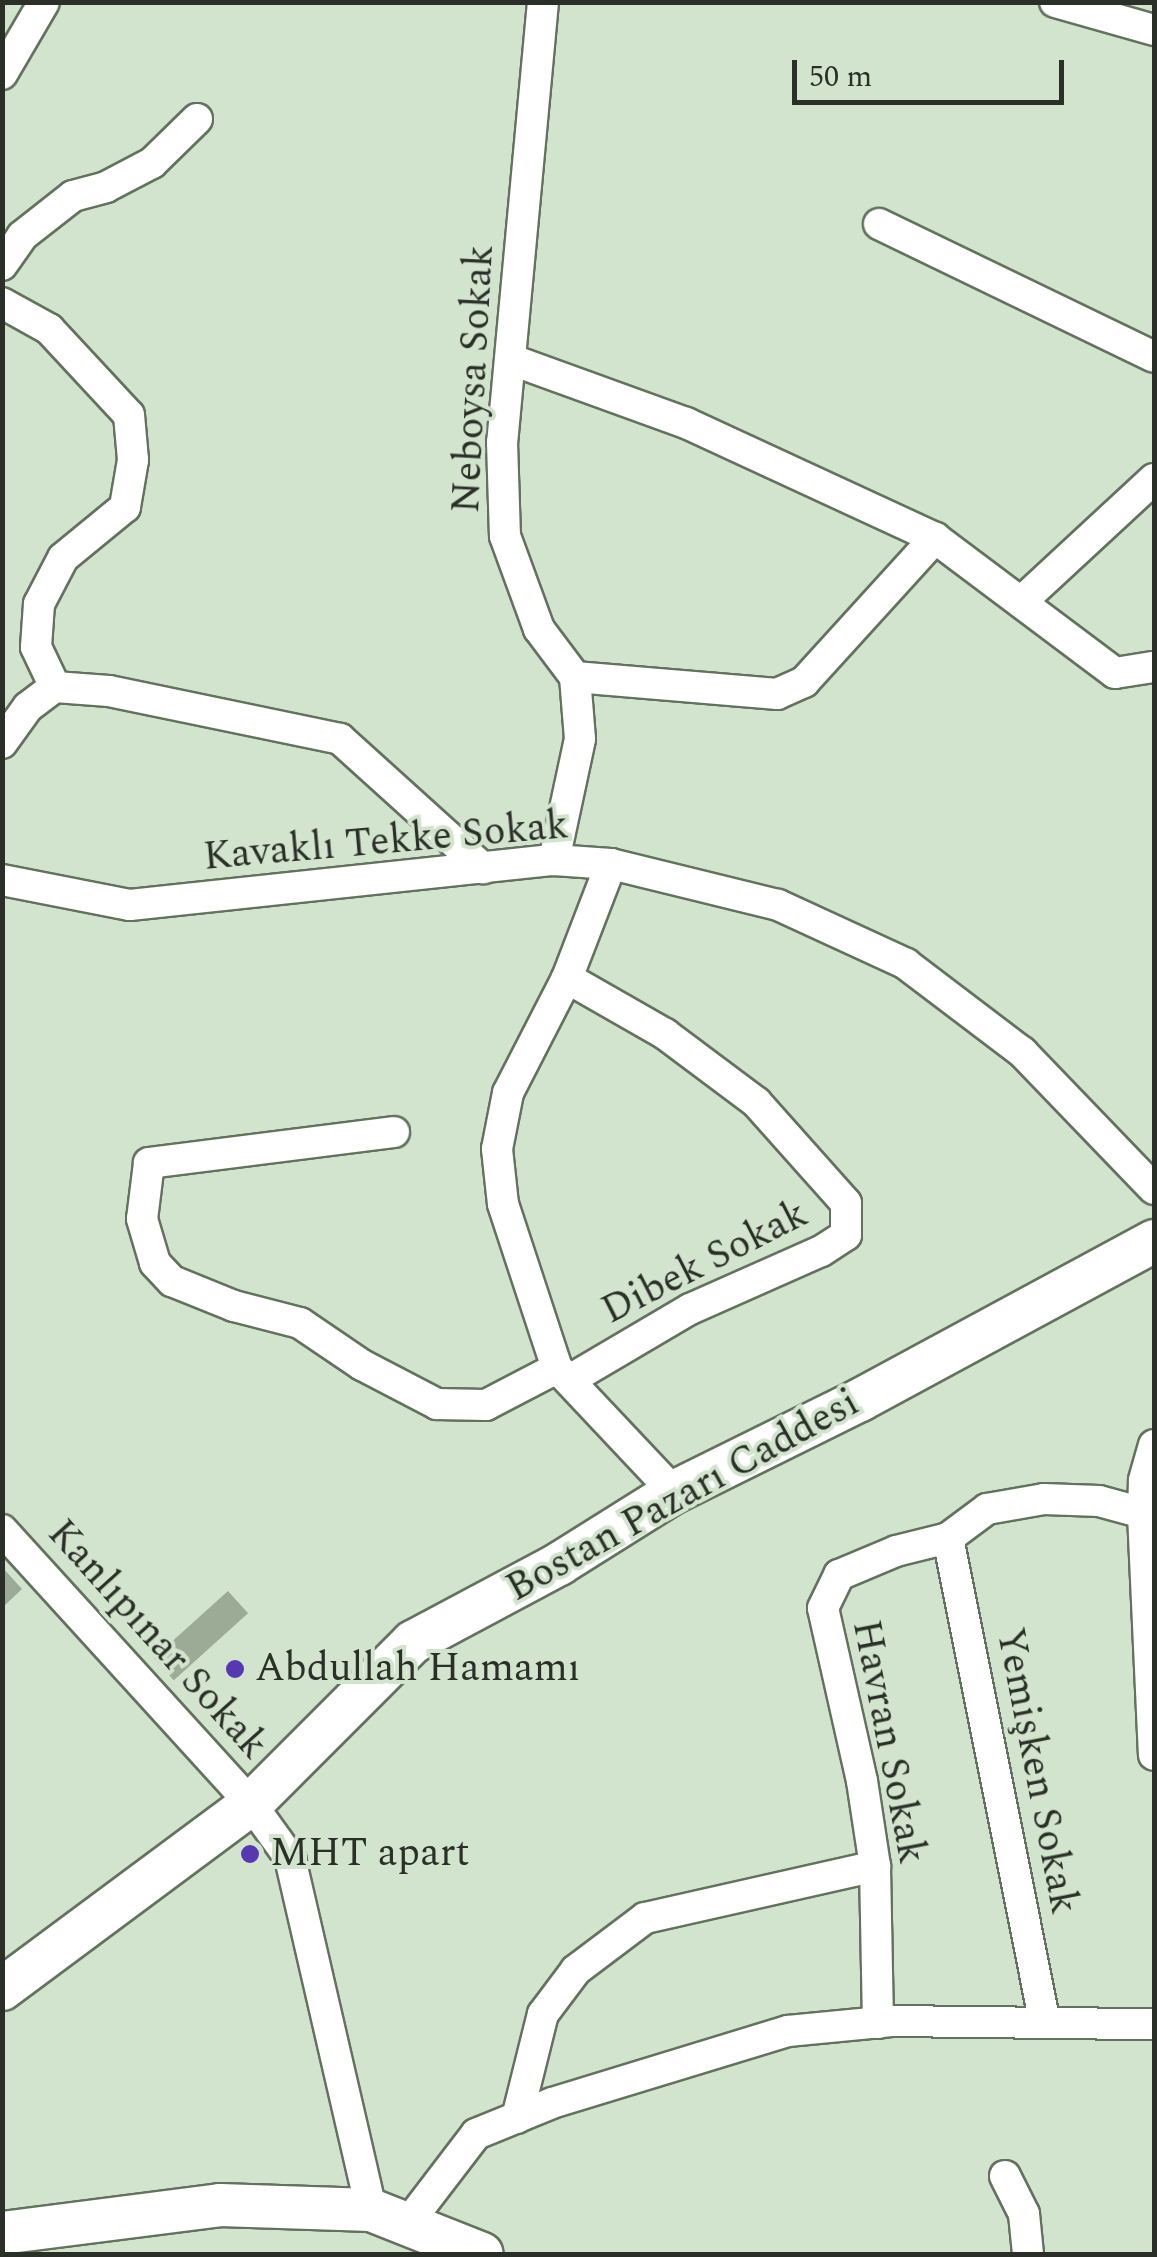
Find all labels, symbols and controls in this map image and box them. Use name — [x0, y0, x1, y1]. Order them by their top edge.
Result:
scale bar — [797, 40, 1070, 102]
text: 50 m — [809, 54, 872, 100]
street label: Neboysa Sokak — [443, 244, 505, 514]
street label: Kavaklı Tekke Sokak — [201, 802, 571, 882]
street label: Dibek Sokak — [594, 1191, 816, 1335]
street label: Bostan Pazarı Caddesi — [498, 1379, 868, 1613]
street label: Kanlıpınar Sokak — [37, 1510, 277, 1770]
street label: Havran Sokak — [841, 1616, 935, 1868]
street label: Yemişken Sokak — [985, 1624, 1087, 1918]
place label: Abdullah Hamamı — [255, 1645, 580, 1693]
marker: Abdullah Hamamı — [224, 1658, 246, 1680]
place label: MHT apart — [270, 1830, 470, 1878]
marker: MHT apart — [239, 1843, 261, 1865]

